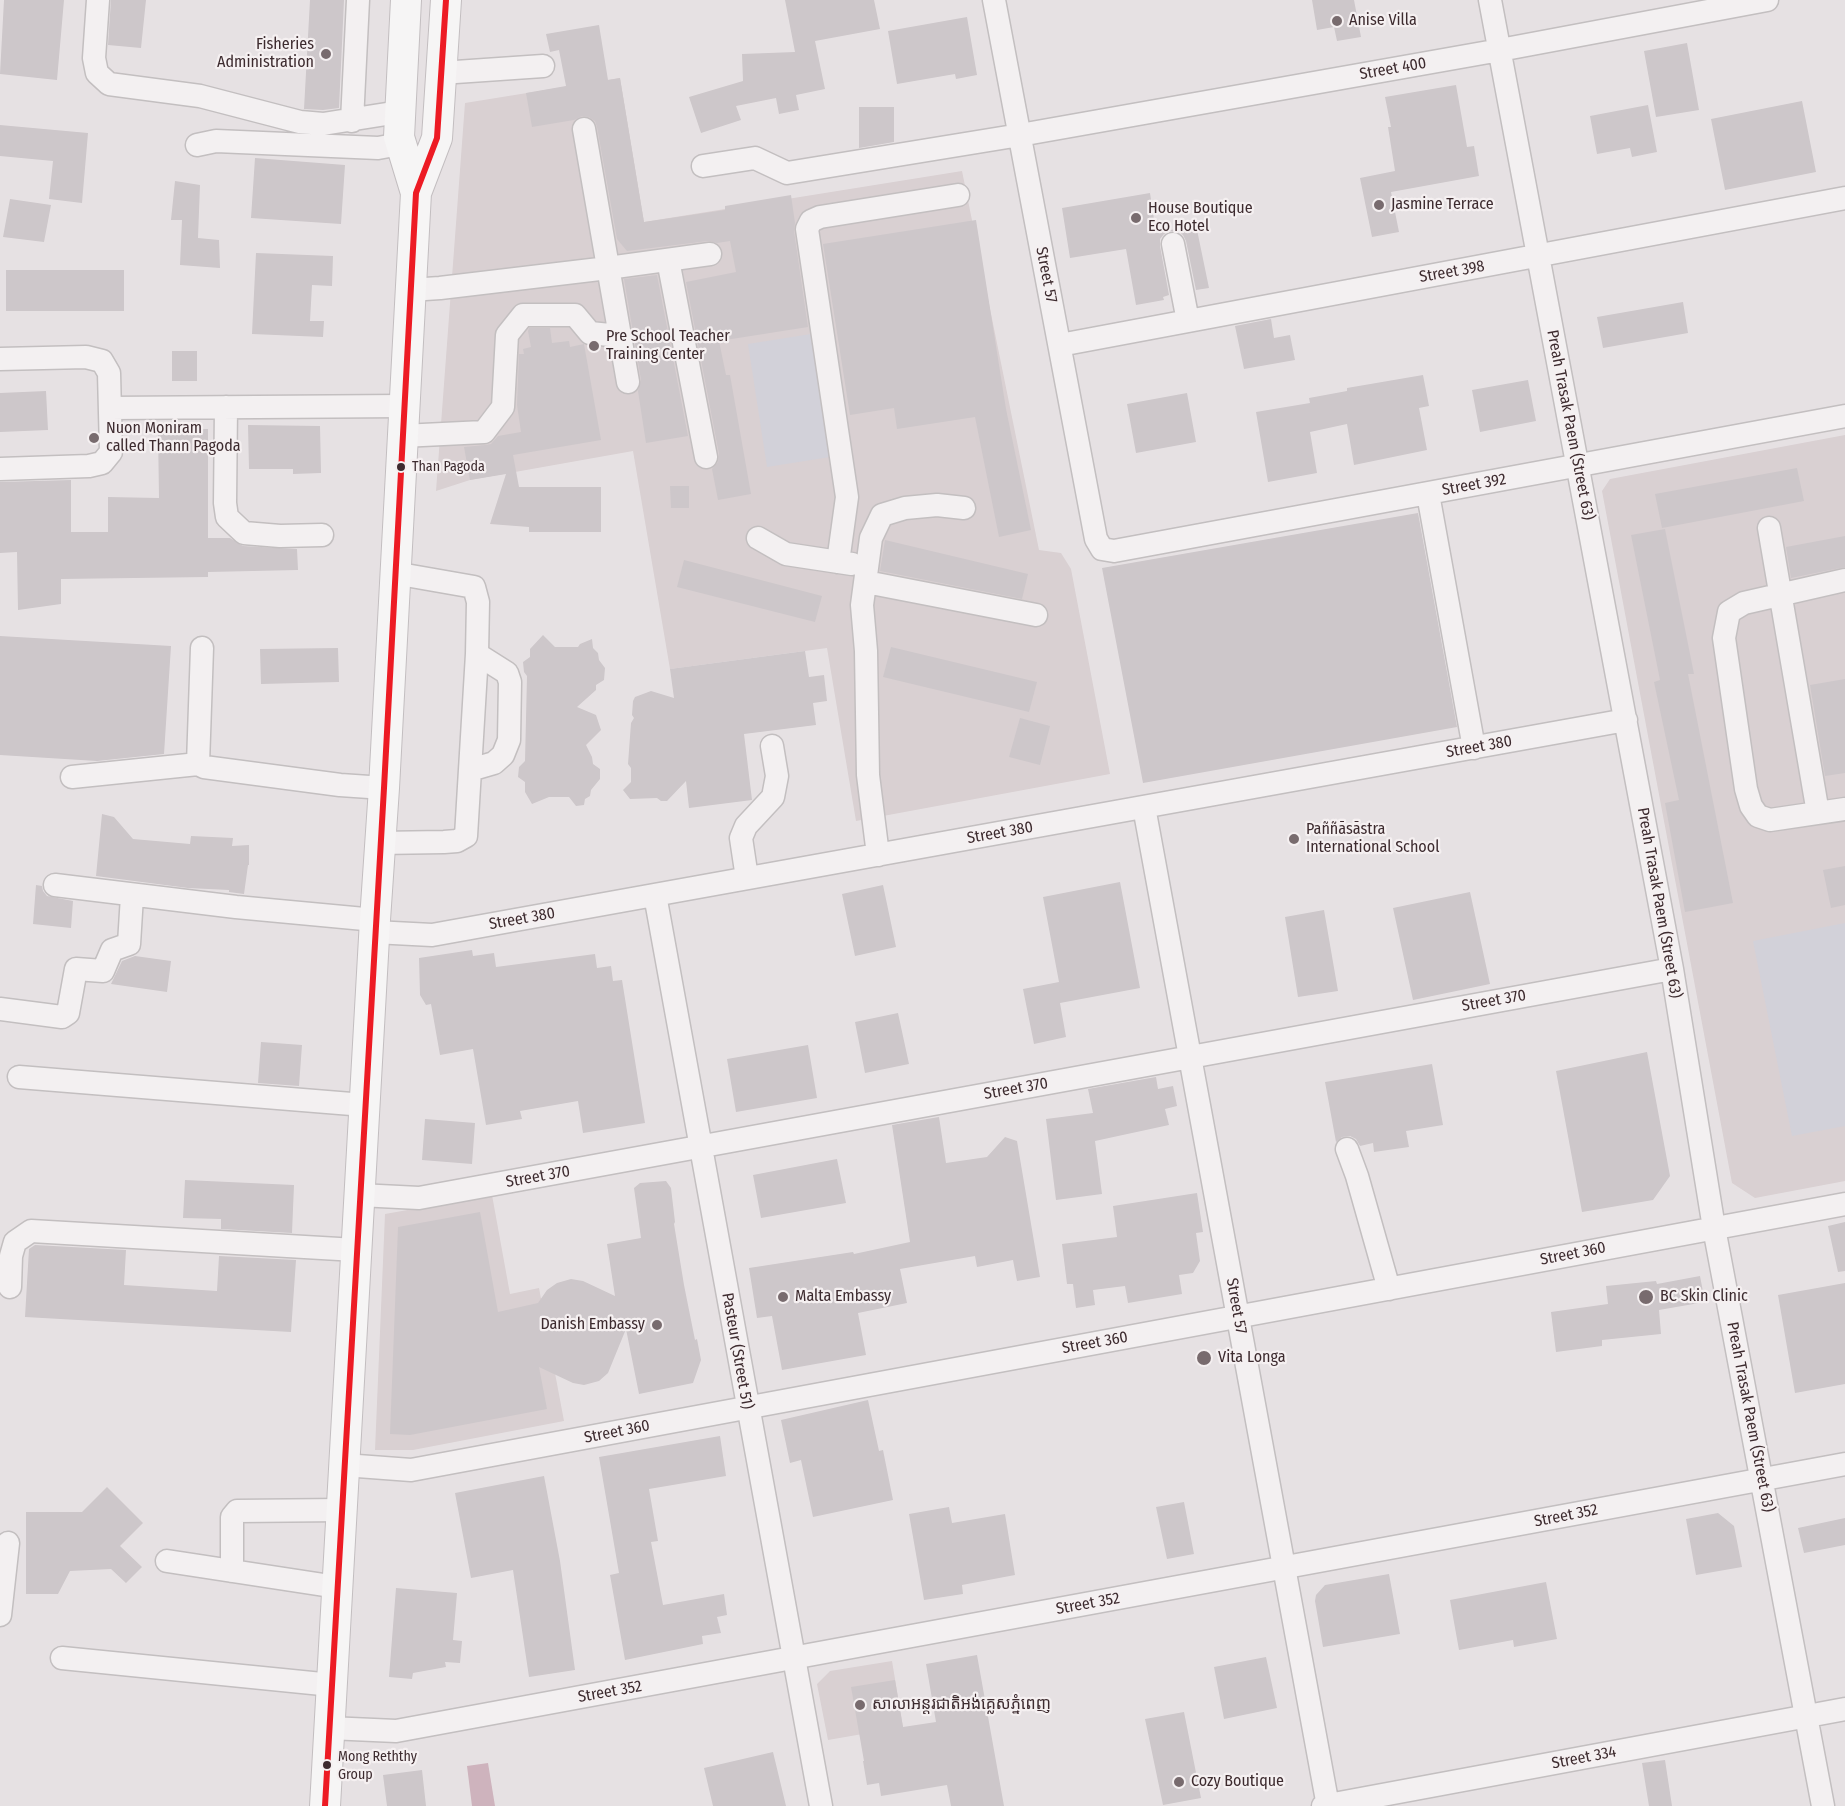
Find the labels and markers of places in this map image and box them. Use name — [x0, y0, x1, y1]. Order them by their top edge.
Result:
place label: Anise Villa — [1349, 11, 1417, 31]
marker: Anise Villa — [1330, 14, 1344, 28]
place label: Fisheries Administration — [217, 35, 314, 73]
marker: Fisheries Administration — [319, 47, 333, 61]
place label: Jasmine Terrace — [1391, 195, 1494, 215]
marker: Jasmine Terrace — [1372, 198, 1386, 212]
place label: House Boutique Eco Hotel — [1148, 199, 1253, 237]
marker: House Boutique Eco Hotel — [1129, 211, 1143, 225]
place label: Pre School Teacher Training Center — [606, 327, 730, 365]
marker: Pre School Teacher Training Center — [587, 339, 601, 353]
place label: Nuon Moniram called Thann Pagoda — [106, 419, 241, 457]
marker: Nuon Moniram called Thann Pagoda — [87, 431, 101, 445]
place label: Than Pagoda — [412, 459, 485, 475]
marker: Than Pagoda — [395, 461, 407, 473]
place label: Paññāsāstra International School — [1306, 820, 1439, 858]
marker: Paññāsāstra International School — [1287, 832, 1301, 846]
place label: Malta Embassy — [795, 1287, 891, 1307]
place label: BC Skin Clinic — [1660, 1287, 1748, 1307]
marker: BC Skin Clinic — [1637, 1288, 1655, 1306]
marker: Malta Embassy — [776, 1290, 790, 1304]
place label: Danish Embassy — [540, 1315, 645, 1335]
marker: Danish Embassy — [650, 1318, 664, 1332]
place label: Vita Longa — [1218, 1348, 1286, 1368]
marker: Vita Longa — [1195, 1349, 1213, 1367]
place label: សាលាអន្តរជាតិអង់គ្លេសភ្នំពេញ — [872, 1695, 1051, 1715]
marker: សាលាអន្តរជាតិអង់គ្លេសភ្នំពេញ — [853, 1698, 867, 1712]
place label: Mong Reththy Group — [338, 1749, 417, 1781]
marker: Mong Reththy Group — [321, 1759, 333, 1771]
place label: Cozy Boutique — [1191, 1772, 1284, 1792]
marker: Cozy Boutique — [1172, 1775, 1186, 1789]

